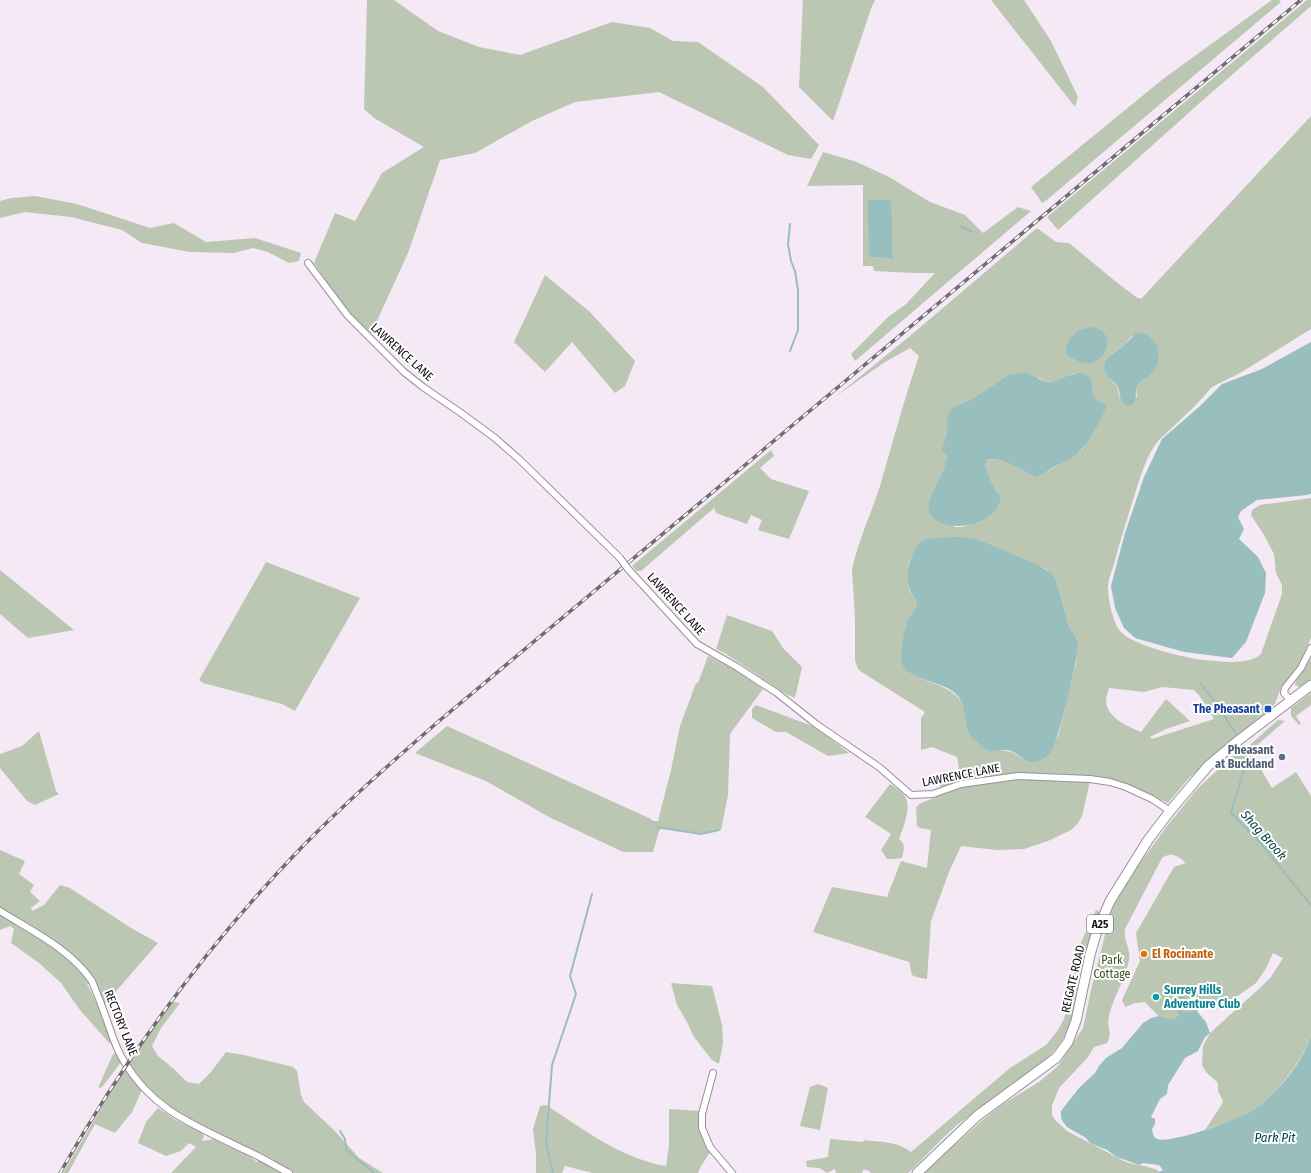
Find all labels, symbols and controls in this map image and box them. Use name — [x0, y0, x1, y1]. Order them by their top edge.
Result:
street label: LAWRENCE LANE — [368, 320, 436, 384]
street label: LAWRENCE LANE — [644, 570, 708, 638]
place label: The Pheasant — [1193, 702, 1261, 716]
marker: The Pheasant — [1263, 704, 1273, 714]
place label: Pheasant at Buckland — [1215, 743, 1275, 771]
marker: Pheasant at Buckland — [1277, 752, 1287, 762]
street label: LAWRENCE LANE — [921, 761, 1002, 789]
water label: Shag Brook — [1237, 807, 1290, 863]
road number: A25 — [1087, 915, 1113, 933]
street label: REIGATE ROAD — [1058, 944, 1088, 1014]
place label: El Rocinante — [1152, 947, 1213, 961]
marker: El Rocinante — [1139, 949, 1149, 959]
park label: Park Cottage — [1093, 953, 1131, 981]
place label: Surrey Hills Adventure Club — [1163, 983, 1241, 1011]
street label: RECTORY LANE — [101, 988, 141, 1059]
marker: Surrey Hills Adventure Club — [1151, 992, 1161, 1002]
water label: Park Pit — [1254, 1130, 1296, 1145]

